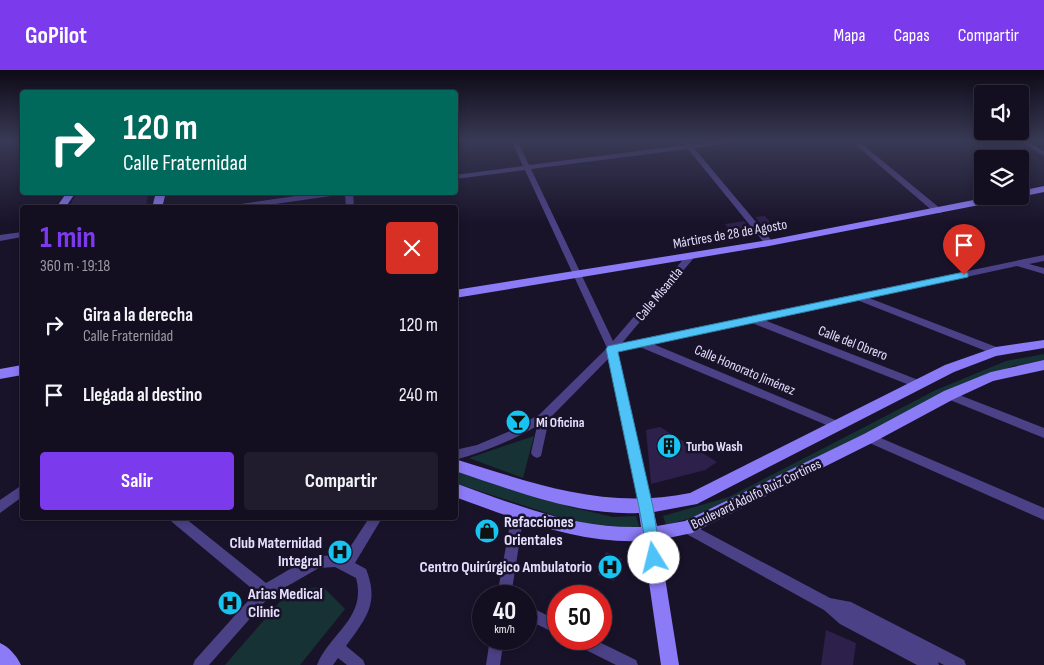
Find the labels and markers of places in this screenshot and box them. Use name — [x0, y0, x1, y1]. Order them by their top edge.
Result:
pin — [943, 224, 985, 275]
bar icon: Mi Oficina — [505, 409, 531, 435]
place label: Mi Oficina — [536, 414, 585, 431]
building icon: Turbo Wash — [656, 433, 682, 459]
place label: Turbo Wash — [686, 438, 743, 455]
place label: Refacciones Orientales — [504, 513, 574, 550]
shop icon: Refacciones Orientales — [474, 518, 500, 544]
place label: Club Maternidad Integral — [230, 534, 322, 571]
hospital icon: Club Maternidad Integral — [327, 539, 353, 565]
hospital icon: Centro Quirúrgico Ambulatorio — [597, 554, 623, 580]
place label: Centro Quirúrgico Ambulatorio — [420, 558, 592, 577]
place label: Arias Medical Clinic — [247, 585, 323, 622]
hospital icon: Arias Medical Clinic — [217, 590, 243, 616]

